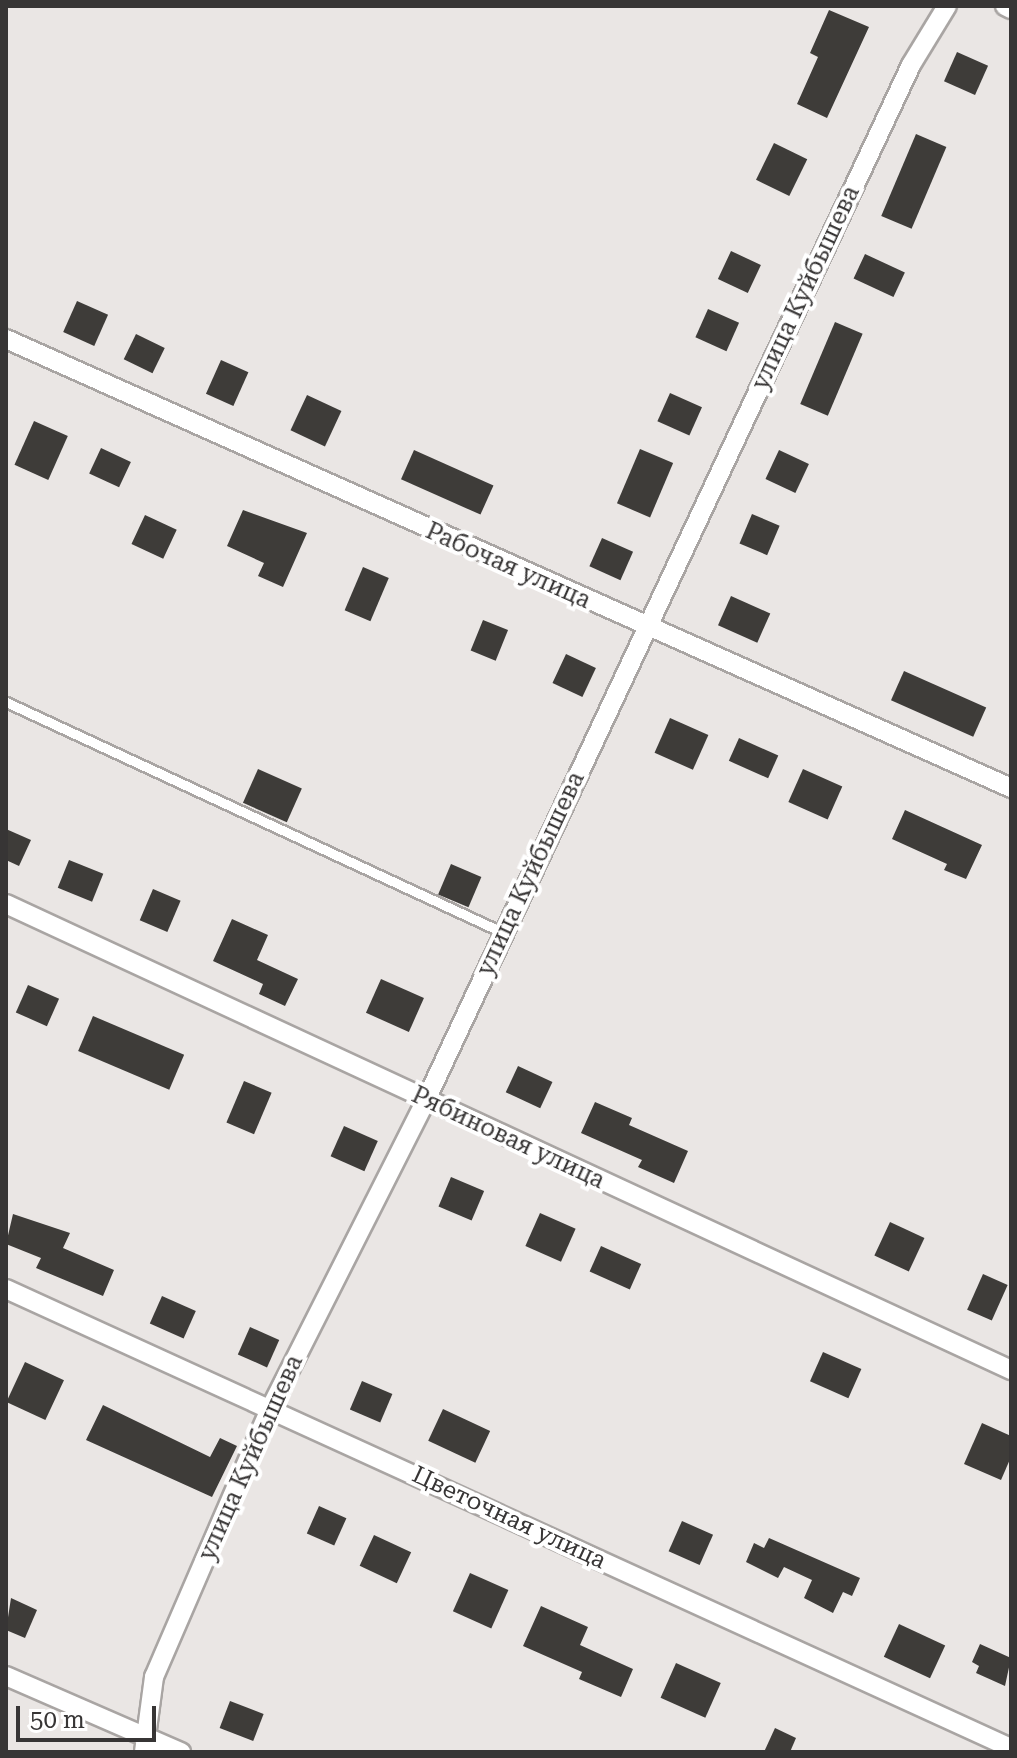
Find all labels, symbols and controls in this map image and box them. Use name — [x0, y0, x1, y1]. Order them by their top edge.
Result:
street label: улица Куйбышева — [746, 181, 866, 395]
street label: Рабочая улица — [421, 517, 595, 615]
street label: улица Куйбышева — [471, 767, 591, 981]
street label: Рябиновая улица — [407, 1081, 609, 1195]
street label: улица Куйбышева — [193, 1351, 309, 1565]
street label: Цветочная улица — [407, 1460, 611, 1576]
scale bar — [20, 1690, 160, 1740]
text: 50 m — [30, 1706, 85, 1734]

